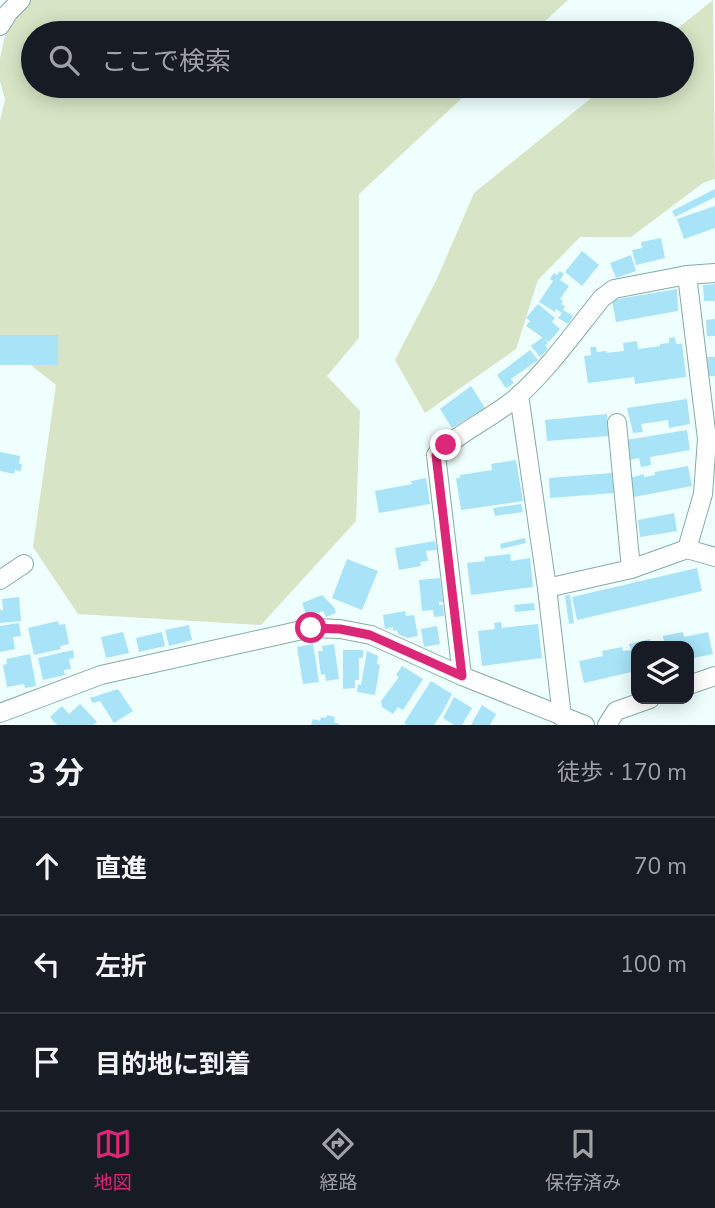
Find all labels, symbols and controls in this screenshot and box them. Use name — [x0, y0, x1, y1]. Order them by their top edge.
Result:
search box — [21, 21, 694, 98]
icon: search — [45, 41, 83, 79]
text: ここで検索 — [101, 44, 231, 79]
route end — [430, 429, 461, 460]
route start — [295, 612, 326, 643]
map controls — [631, 641, 694, 704]
button: layers — [631, 641, 694, 704]
text: 3 分 — [28, 753, 84, 794]
text: 徒歩 · 170 m — [557, 757, 687, 788]
icon: ahead — [28, 847, 66, 885]
text: 直進 — [95, 851, 147, 886]
text: 70 m — [634, 851, 687, 882]
icon: left — [28, 945, 66, 983]
text: 左折 — [95, 949, 147, 984]
text: 100 m — [620, 949, 687, 980]
icon: arrive — [28, 1043, 66, 1081]
text: 目的地に到着 — [95, 1047, 251, 1082]
tab: 地図 — [94, 1125, 132, 1196]
tab: 経路 — [319, 1125, 357, 1196]
tab: 保存済み — [545, 1125, 621, 1196]

